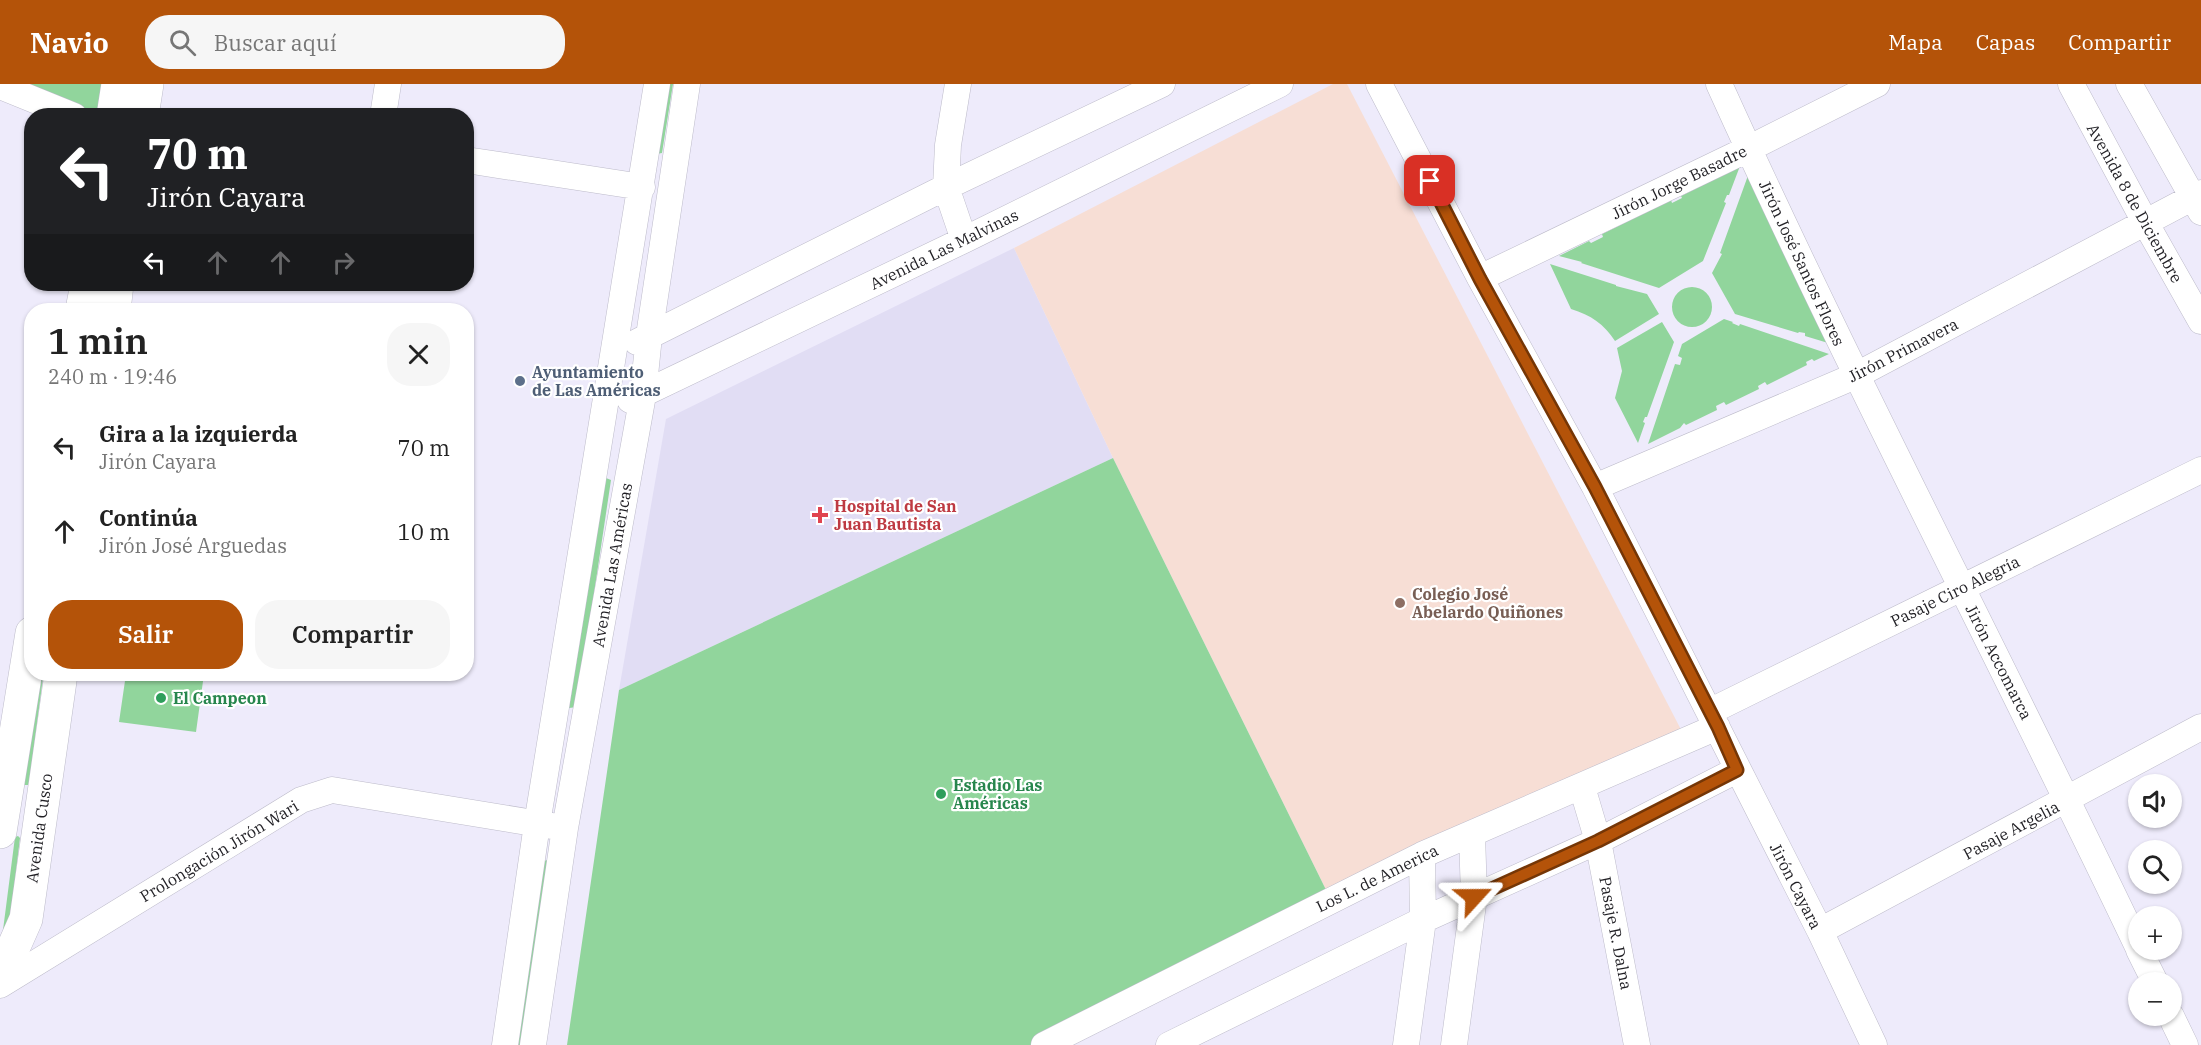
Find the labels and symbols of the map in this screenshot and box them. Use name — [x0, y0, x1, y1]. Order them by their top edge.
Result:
street label: Avenida 8 de Diciembre — [2083, 120, 2187, 286]
street label: Jirón Jorge Basadre — [1608, 141, 1750, 223]
pin — [1404, 155, 1455, 206]
street label: Jirón José Santos Flores — [1755, 177, 1849, 349]
street label: Avenida Las Malvinas — [867, 204, 1021, 294]
street label: Jirón Primavera — [1845, 314, 1962, 386]
place label: Ayuntamiento de Las Américas — [532, 362, 661, 400]
marker: Ayuntamiento de Las Américas — [513, 374, 527, 388]
street label: Avenida Las Américas — [588, 481, 636, 649]
place label: Hospital de San Juan Bautista — [834, 496, 957, 534]
marker: Hospital de San Juan Bautista — [811, 506, 829, 524]
street label: Pasaje Ciro Alegría — [1887, 551, 2023, 631]
place label: Colegio José Abelardo Quiñones — [1412, 584, 1563, 622]
marker: Colegio José Abelardo Quiñones — [1393, 596, 1407, 610]
street label: Jirón Accomarca — [1961, 601, 2037, 723]
place label: El Campeon — [173, 688, 267, 708]
marker: El Campeon — [154, 691, 168, 705]
street label: Avenida Cusco — [21, 772, 57, 884]
place label: Estadio Las Américas — [953, 775, 1043, 813]
marker: Estadio Las Américas — [934, 787, 948, 801]
street label: Prolongación Jirón Wari — [136, 796, 302, 906]
street label: Pasaje Argelia — [1960, 796, 2063, 864]
street label: Los L. de America — [1313, 840, 1442, 916]
street label: Jirón Cayara — [1766, 840, 1826, 933]
position arrow — [1442, 865, 1506, 929]
street label: Pasaje R. Dalna — [1595, 875, 1637, 992]

